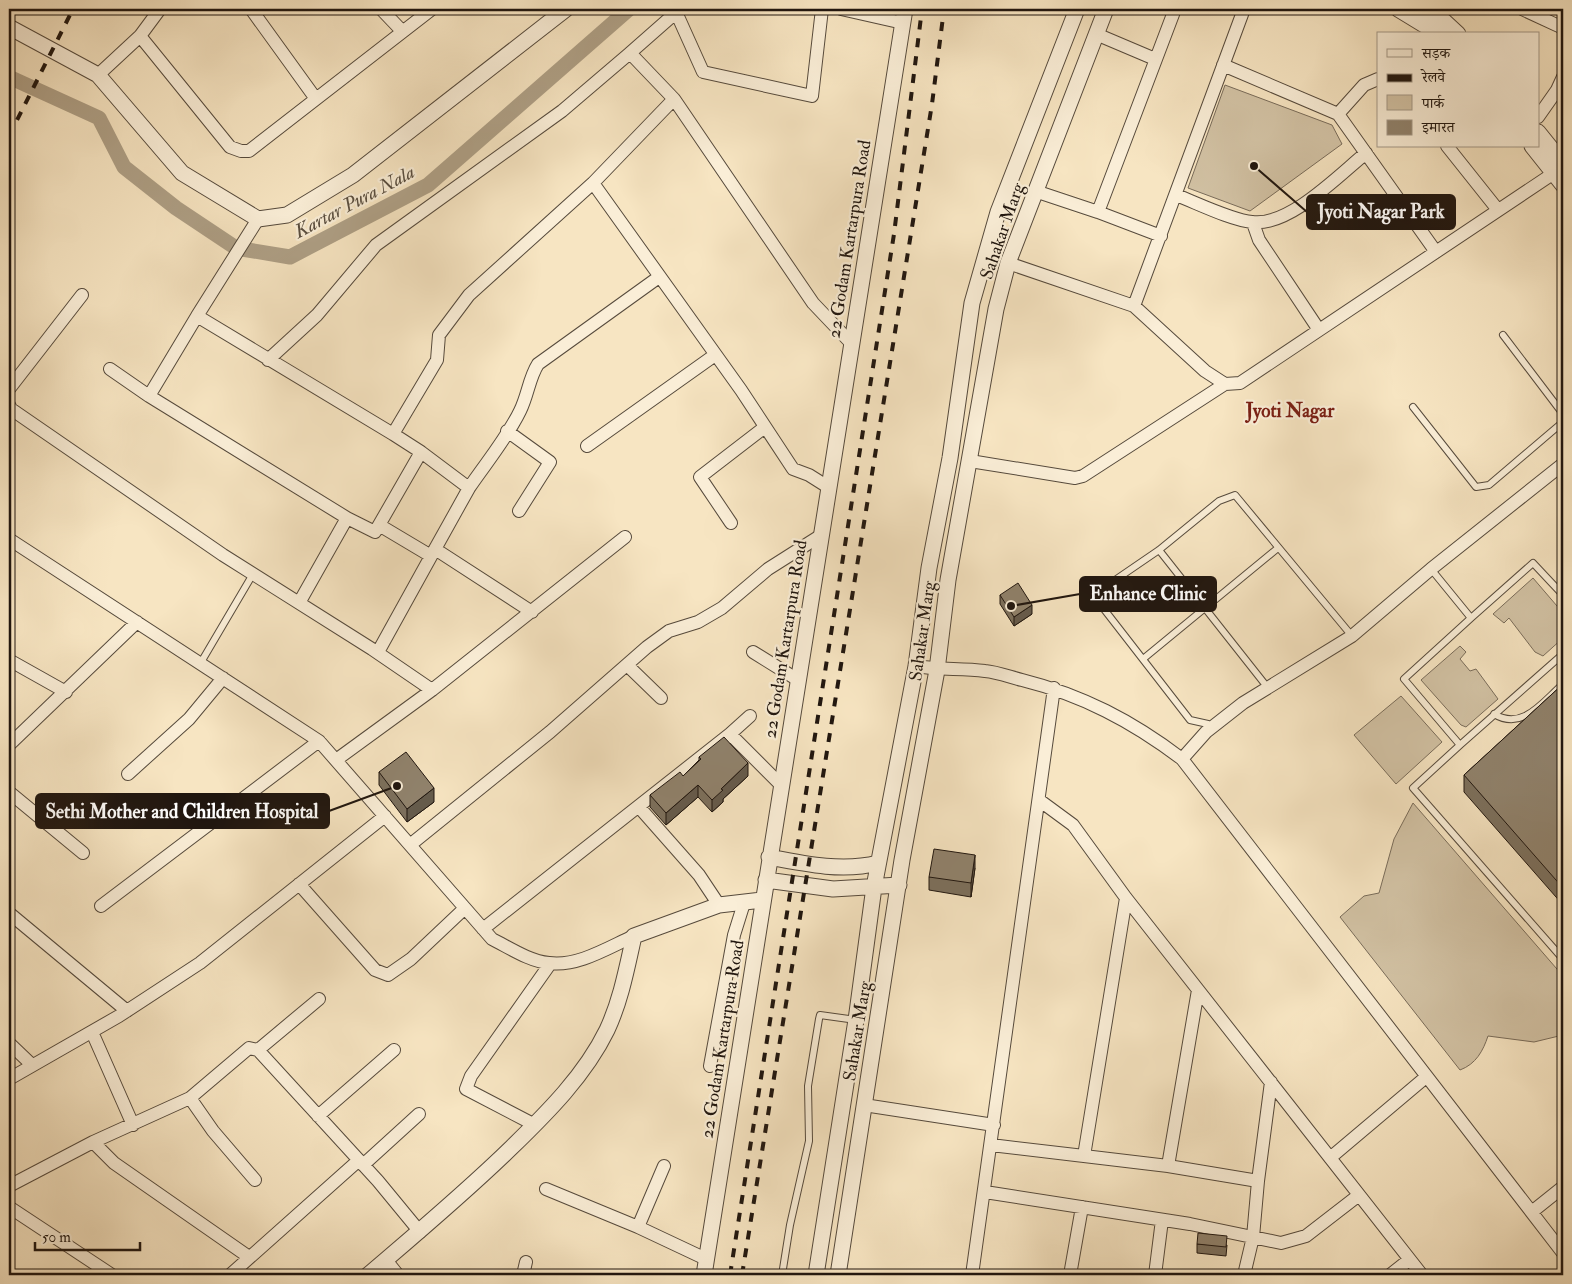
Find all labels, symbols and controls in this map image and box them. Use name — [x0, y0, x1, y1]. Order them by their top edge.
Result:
legend — [1377, 32, 1540, 148]
text: सड़क — [1421, 44, 1451, 63]
text: रेलवे — [1420, 68, 1446, 87]
text: पार्क — [1421, 94, 1445, 113]
text: इमारत — [1421, 118, 1456, 137]
street label: 22 Godam Kartarpura Road — [822, 138, 877, 340]
water label: Kartar Pura Nala — [289, 160, 419, 244]
street label: Sahakar Marg — [975, 179, 1030, 283]
callout: Jyoti Nagar Park — [1307, 195, 1455, 229]
text: Jyoti Nagar Park — [1316, 200, 1445, 225]
district label: Jyoti Nagar — [1245, 399, 1335, 424]
street label: 22 Godam Kartarpura Road — [758, 538, 813, 740]
callout: Enhance Clinic — [1080, 577, 1216, 611]
street label: Sahakar Marg — [904, 578, 941, 683]
text: Enhance Clinic — [1090, 582, 1207, 606]
callout: Sethi Mother and Children Hospital — [36, 794, 329, 828]
text: Sethi Mother and Children Hospital — [45, 800, 319, 825]
street label: 22 Godam Kartarpura Road — [695, 938, 750, 1140]
street label: Sahakar Marg — [838, 978, 877, 1083]
scale bar — [35, 1219, 140, 1251]
text: 50 m — [42, 1228, 71, 1247]

